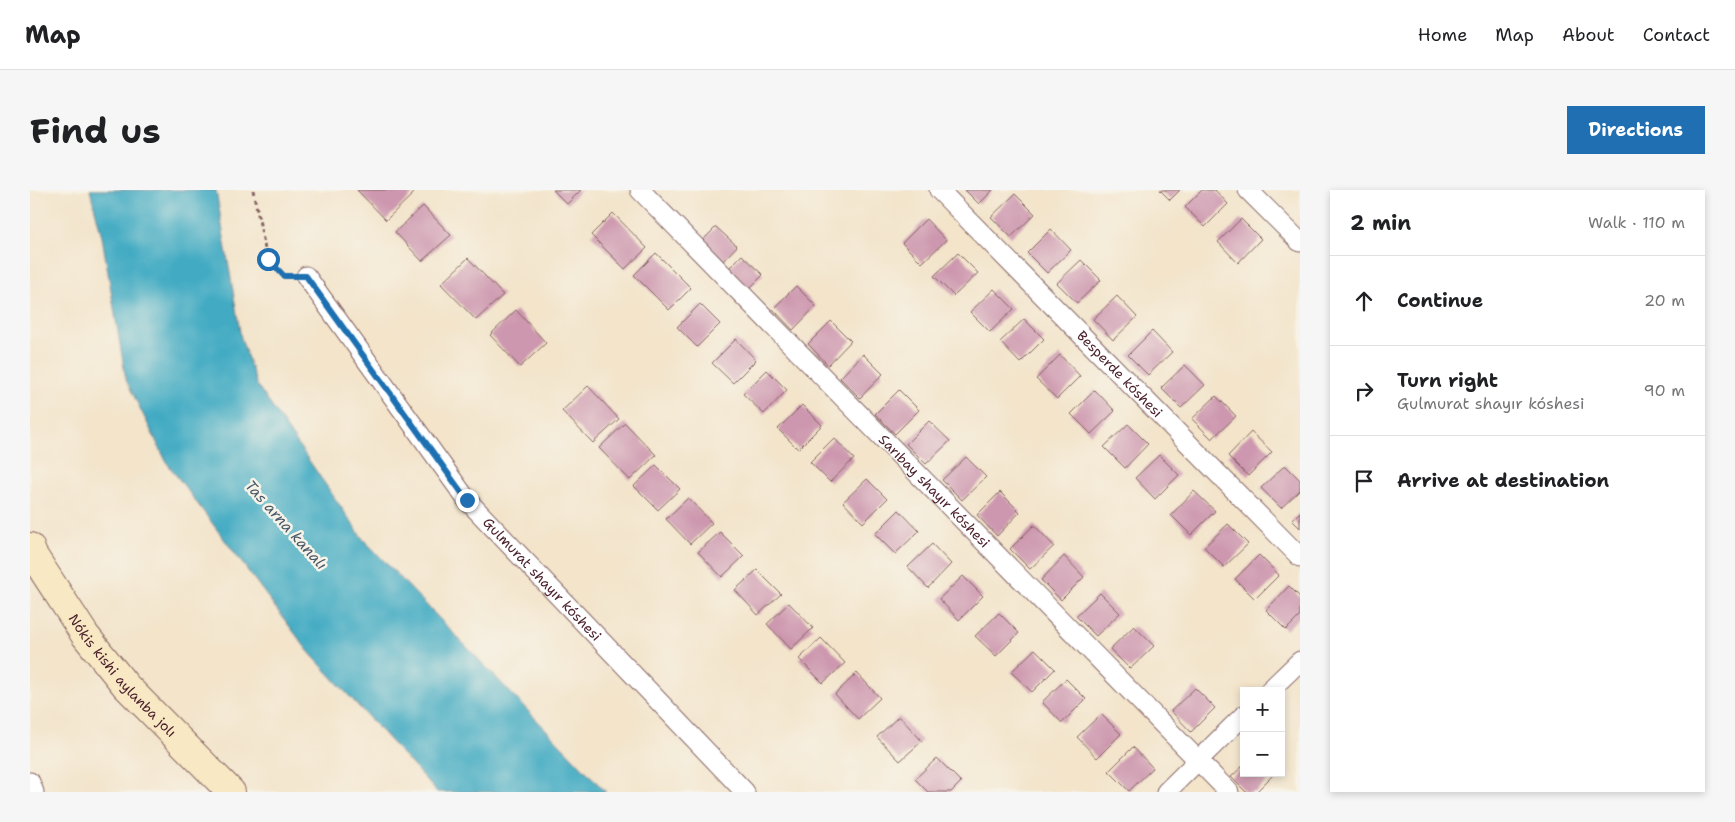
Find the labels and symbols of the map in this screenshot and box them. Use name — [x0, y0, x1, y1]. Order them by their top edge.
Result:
route start — [257, 248, 280, 271]
street label: Besperde kóshesi — [1073, 327, 1167, 421]
street label: Sarıbay shayır kóshesi — [875, 430, 994, 551]
water label: Tas arna kanalı — [241, 476, 331, 574]
route end — [456, 489, 479, 512]
street label: Gulmurat shayır kóshesi — [479, 513, 605, 645]
street label: Nókis kishi aylanba jolı — [65, 610, 180, 741]

